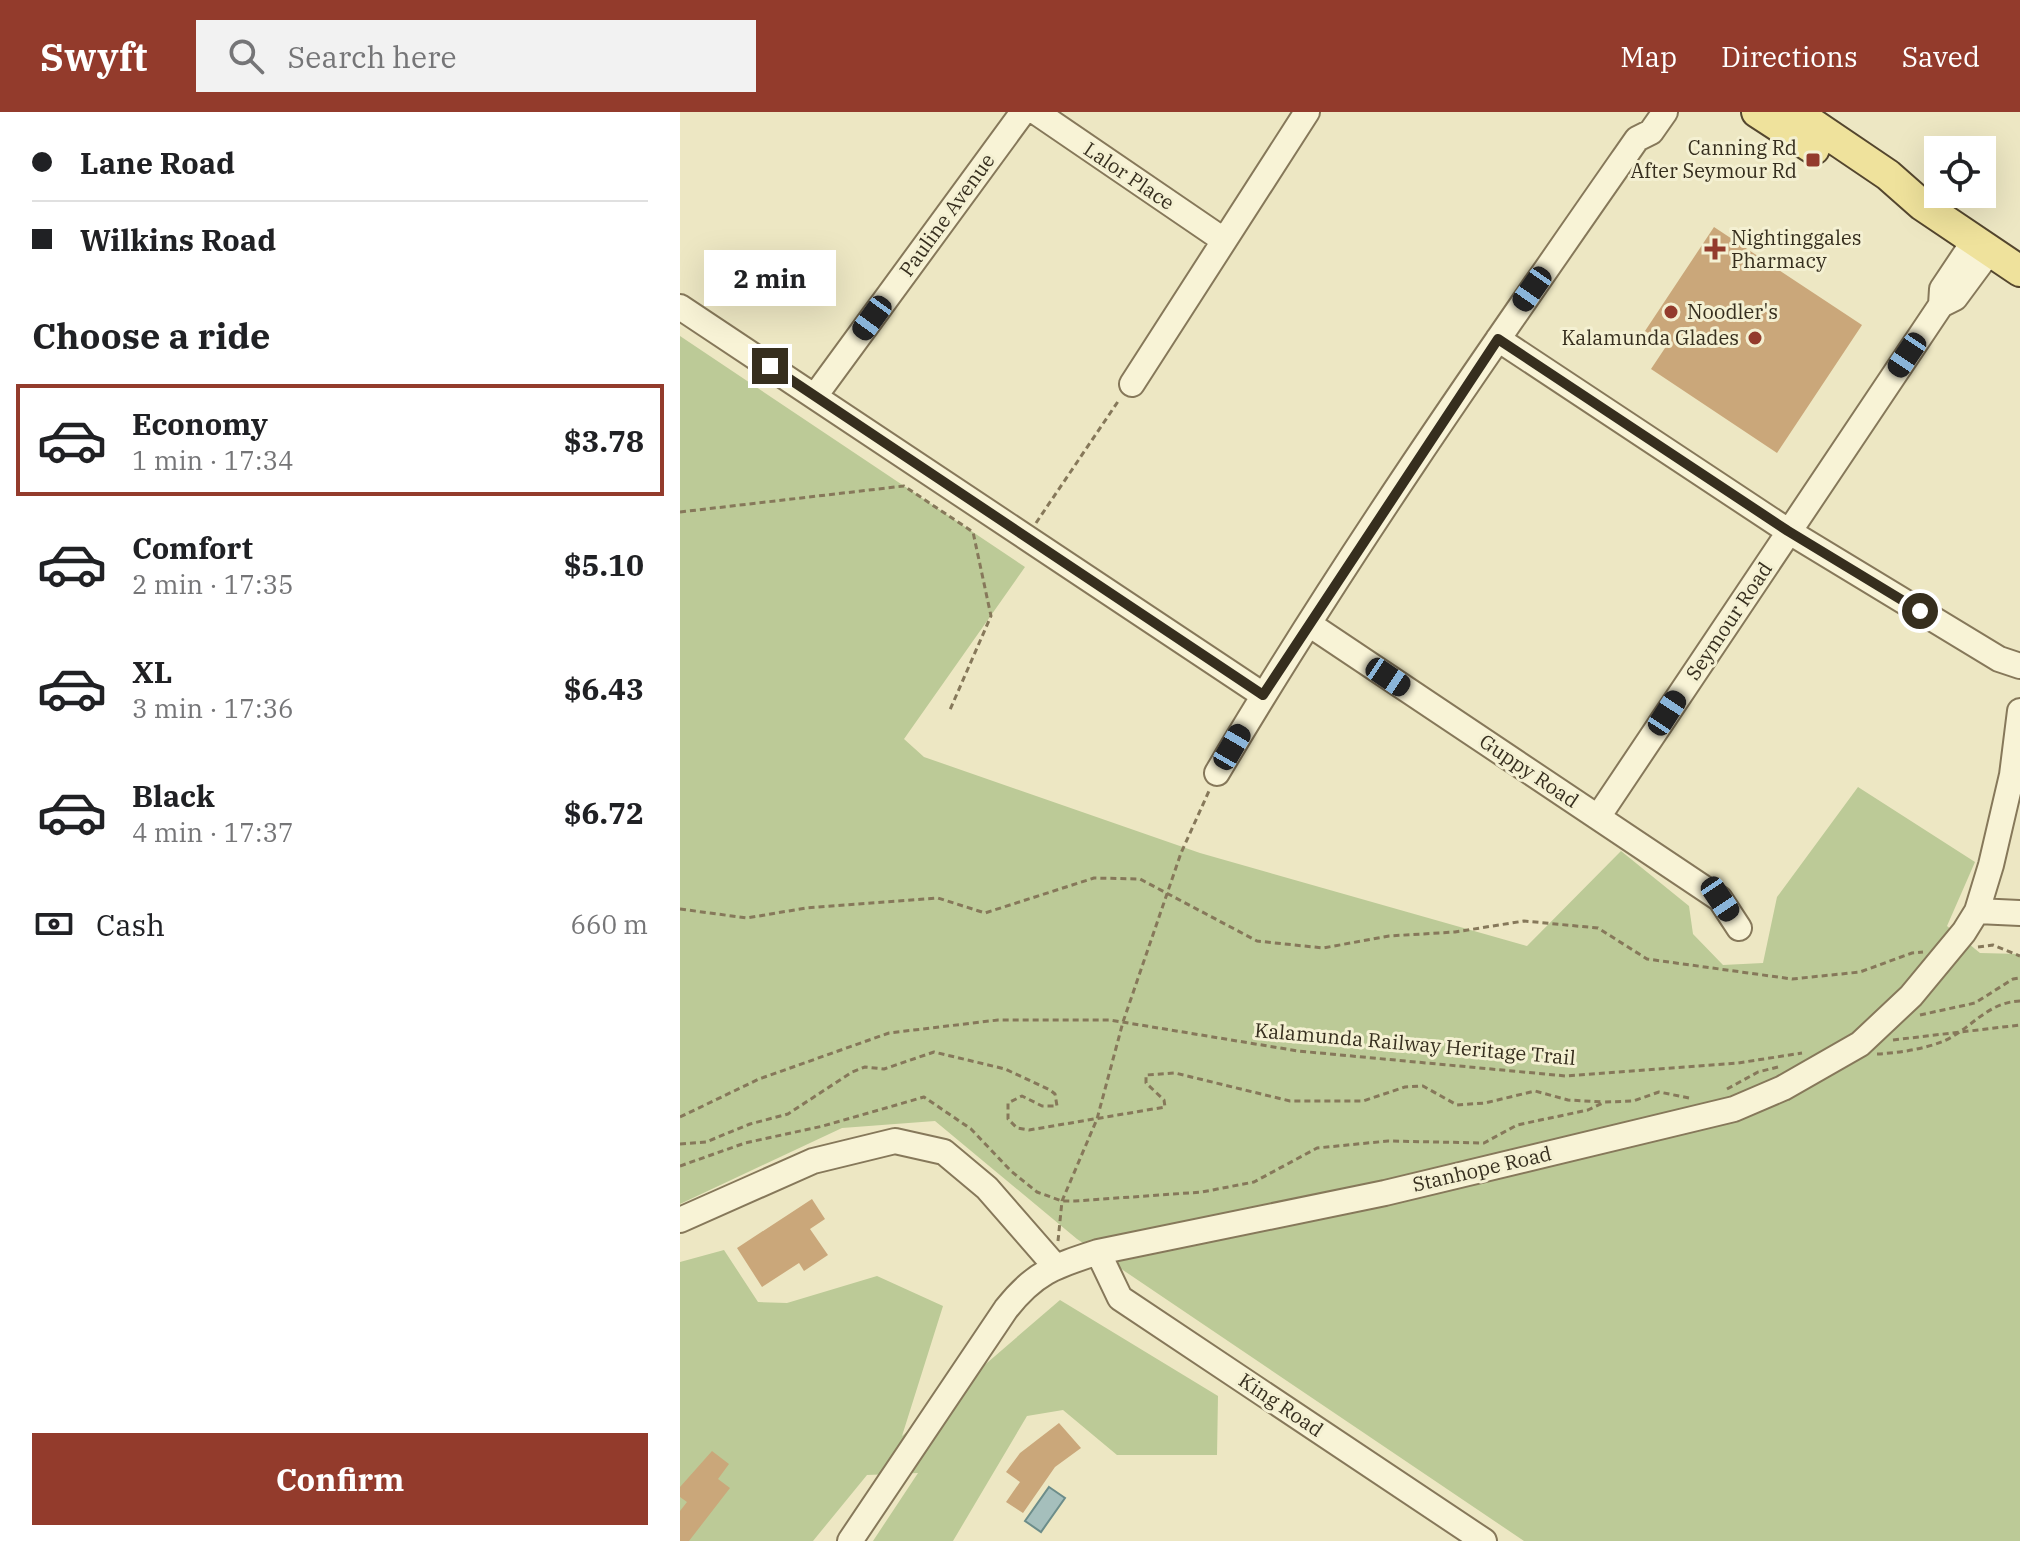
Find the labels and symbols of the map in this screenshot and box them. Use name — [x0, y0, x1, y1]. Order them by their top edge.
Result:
place label: Canning Rd After Seymour Rd — [1631, 134, 1797, 184]
street label: Lalor Place — [1079, 135, 1180, 216]
street label: Pauline Avenue — [893, 148, 1000, 282]
marker: Canning Rd After Seymour Rd — [1804, 151, 1822, 169]
place label: Nightinggales Pharmacy — [1731, 224, 1861, 274]
marker: Nightinggales Pharmacy — [1706, 240, 1724, 258]
callout: 2 min — [704, 250, 836, 306]
car — [1508, 262, 1556, 316]
car — [848, 292, 896, 344]
place label: Noodler's — [1687, 298, 1778, 325]
marker: Noodler's — [1662, 303, 1680, 321]
place label: Kalamunda Glades — [1561, 324, 1739, 351]
car — [1884, 328, 1930, 382]
marker: Kalamunda Glades — [1746, 329, 1764, 347]
route end — [752, 348, 788, 384]
street label: Seymour Road — [1679, 556, 1778, 685]
route start — [1902, 593, 1938, 629]
car — [1361, 654, 1415, 700]
car — [1644, 686, 1690, 740]
car — [1210, 720, 1254, 774]
street label: Guppy Road — [1474, 727, 1584, 814]
car — [1697, 872, 1743, 926]
street label: Kalamunda Railway Heritage Trail — [1253, 1016, 1577, 1071]
street label: Stanhope Road — [1410, 1139, 1554, 1198]
street label: King Road — [1234, 1366, 1329, 1443]

